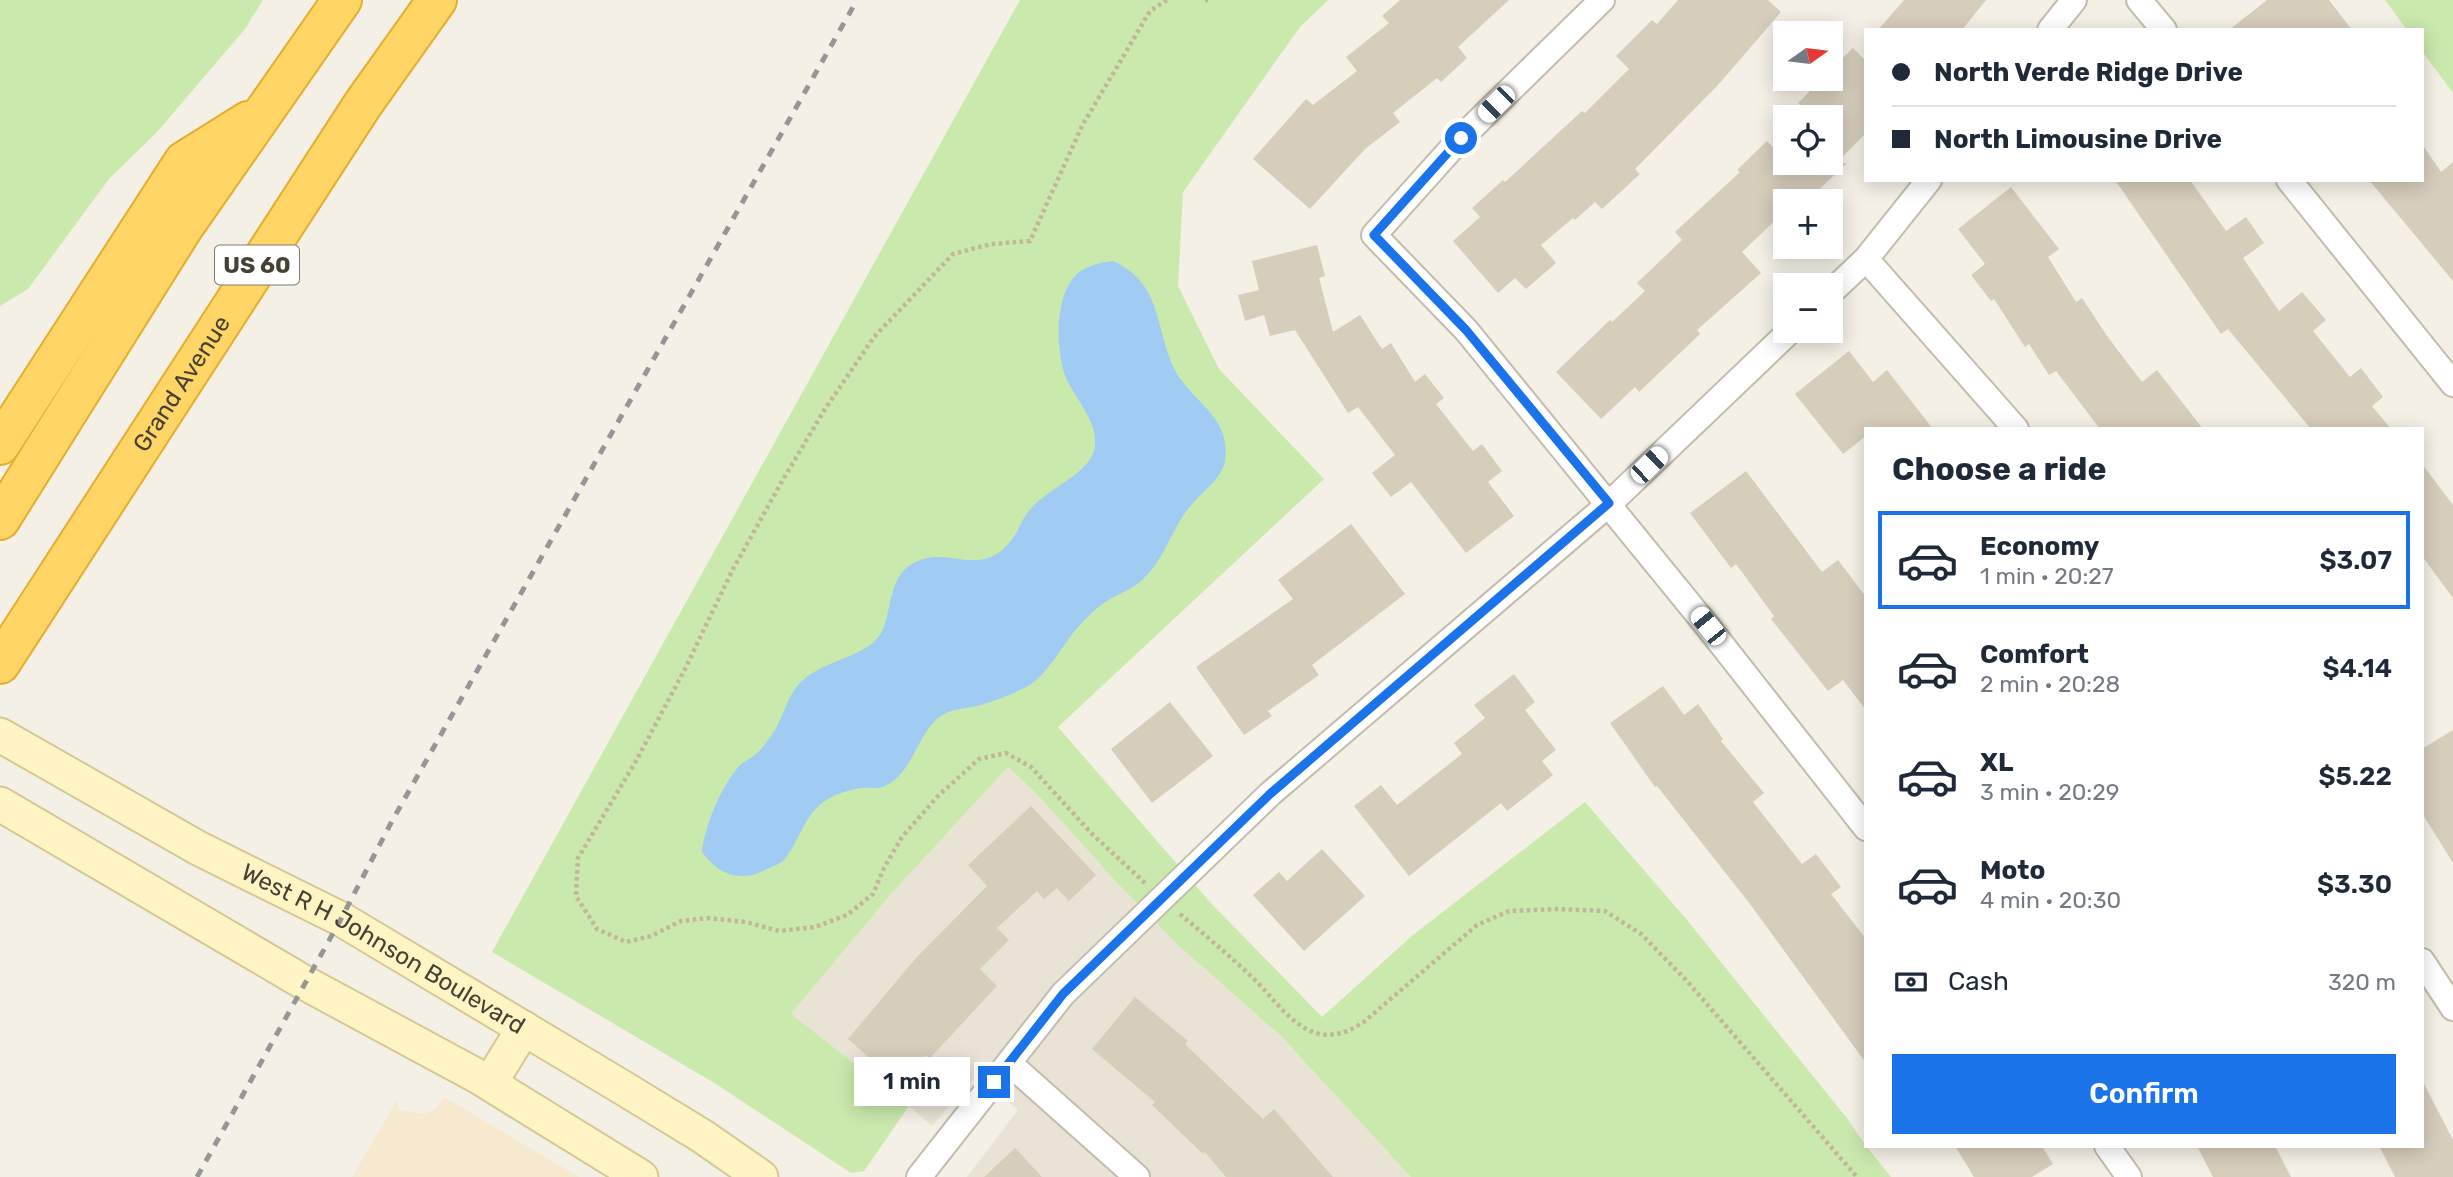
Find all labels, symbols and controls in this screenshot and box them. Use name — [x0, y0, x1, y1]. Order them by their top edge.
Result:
north arrow — [1773, 21, 1843, 91]
map controls — [1773, 21, 1843, 343]
text: North Verde Ridge Drive — [1934, 57, 2243, 88]
car — [1474, 82, 1519, 126]
button: locate — [1773, 105, 1843, 175]
route start — [1445, 122, 1477, 154]
text: North Limousine Drive — [1934, 124, 2222, 155]
button: + — [1773, 189, 1843, 259]
road number: US 60 — [215, 246, 299, 284]
button: − — [1773, 273, 1843, 343]
street label: Grand Avenue — [127, 310, 236, 457]
car — [1627, 443, 1672, 487]
text: Choose a ride — [1892, 450, 2106, 488]
icon: car — [1896, 529, 1959, 592]
text: Economy — [1980, 531, 2099, 562]
text: $3.07 — [2319, 545, 2392, 576]
text: 1 min · 20:27 — [1980, 562, 2114, 590]
car — [1687, 603, 1730, 649]
icon: car — [1896, 637, 1959, 700]
text: Comfort — [1980, 639, 2089, 670]
text: $4.14 — [2323, 653, 2392, 684]
text: 2 min · 20:28 — [1980, 670, 2120, 698]
icon: car — [1896, 745, 1959, 808]
text: XL — [1980, 747, 2013, 778]
text: $5.22 — [2319, 761, 2392, 792]
text: 3 min · 20:29 — [1980, 778, 2119, 806]
icon: car — [1896, 853, 1959, 916]
text: Moto — [1980, 855, 2045, 886]
street label: West R H Johnson Boulevard — [237, 858, 530, 1040]
text: $3.30 — [2317, 869, 2392, 900]
text: 4 min · 20:30 — [1980, 886, 2121, 914]
icon: cash — [1892, 963, 1930, 1001]
text: Cash — [1948, 966, 2009, 997]
text: 320 m — [2328, 968, 2396, 996]
button: Confirm — [1892, 1054, 2396, 1134]
callout: 1 min — [854, 1058, 970, 1106]
route end — [978, 1066, 1010, 1098]
text: 1 min — [883, 1067, 941, 1095]

